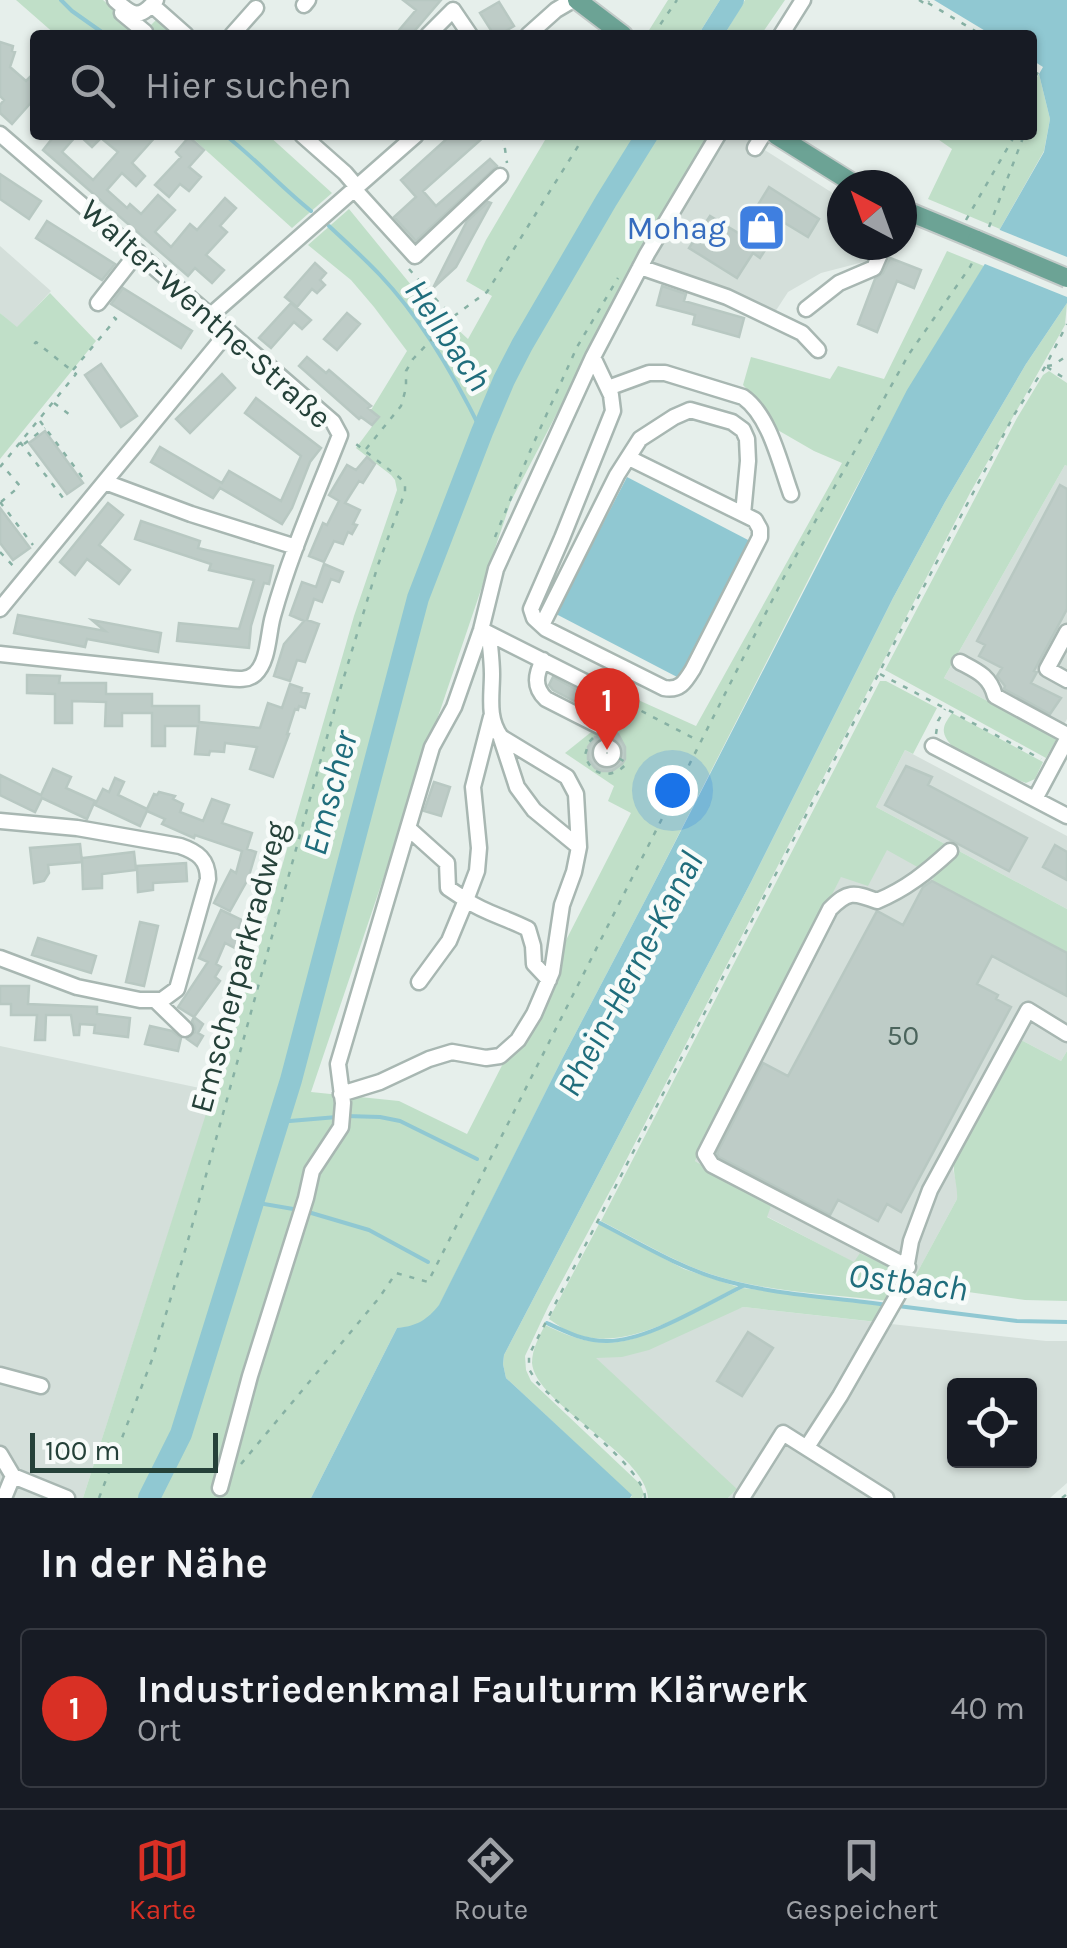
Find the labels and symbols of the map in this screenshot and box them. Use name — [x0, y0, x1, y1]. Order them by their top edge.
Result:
north arrow — [827, 170, 917, 260]
street label: Walter-Wenthe-Straße — [73, 192, 339, 436]
shop icon: Mohag — [735, 202, 787, 254]
place label: Mohag — [626, 210, 726, 247]
water label: Hellbach — [396, 271, 500, 399]
pin: 1 — [574, 668, 640, 750]
water label: Emscher — [294, 725, 367, 860]
your location — [647, 765, 698, 816]
street label: Emscherparkradweg — [182, 817, 296, 1117]
water label: Rhein-Herne-Kanal — [548, 844, 712, 1104]
house number: 50 — [887, 1019, 919, 1052]
water label: Ostbach — [846, 1254, 970, 1310]
scale bar — [30, 1428, 218, 1472]

